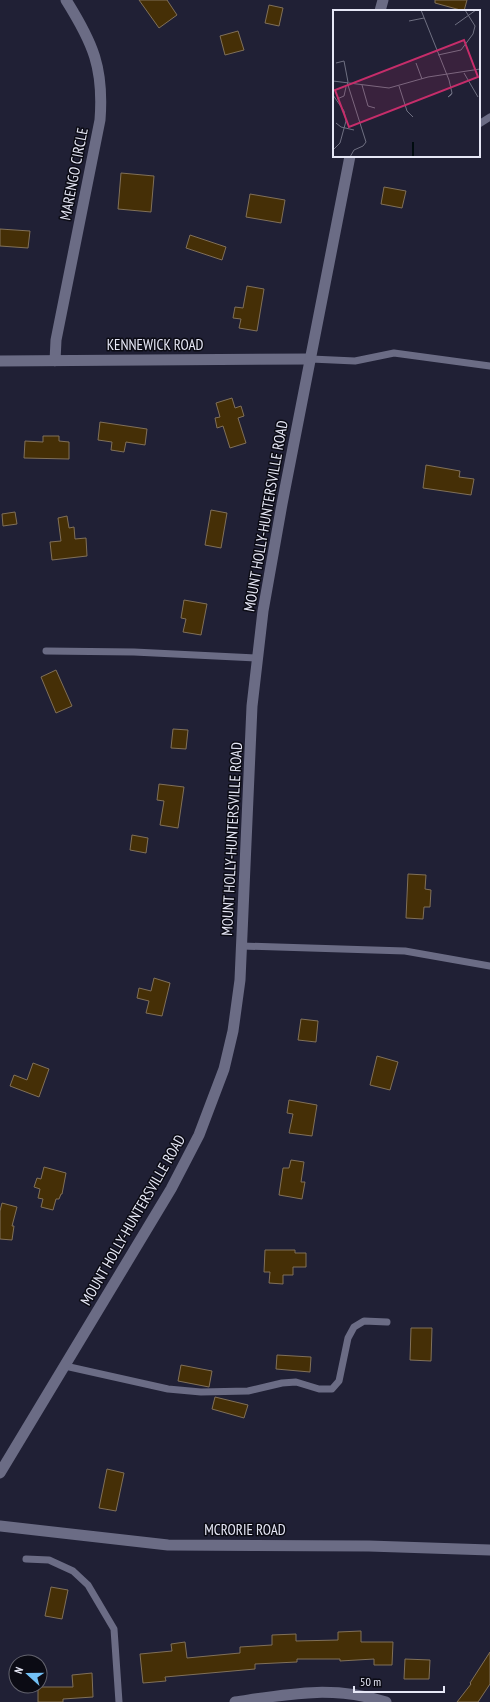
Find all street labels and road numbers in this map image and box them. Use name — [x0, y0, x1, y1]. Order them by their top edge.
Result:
street label: MARENGO CIRCLE — [55, 126, 92, 222]
street label: KENNEWICK ROAD — [107, 335, 203, 354]
street label: MOUNT HOLLY-HUNTERSVILLE ROAD — [239, 419, 292, 613]
street label: MOUNT HOLLY-HUNTERSVILLE ROAD — [217, 742, 246, 936]
street label: MOUNT HOLLY-HUNTERSVILLE ROAD — [76, 1131, 189, 1308]
street label: MCRORIE ROAD — [204, 1520, 286, 1539]

